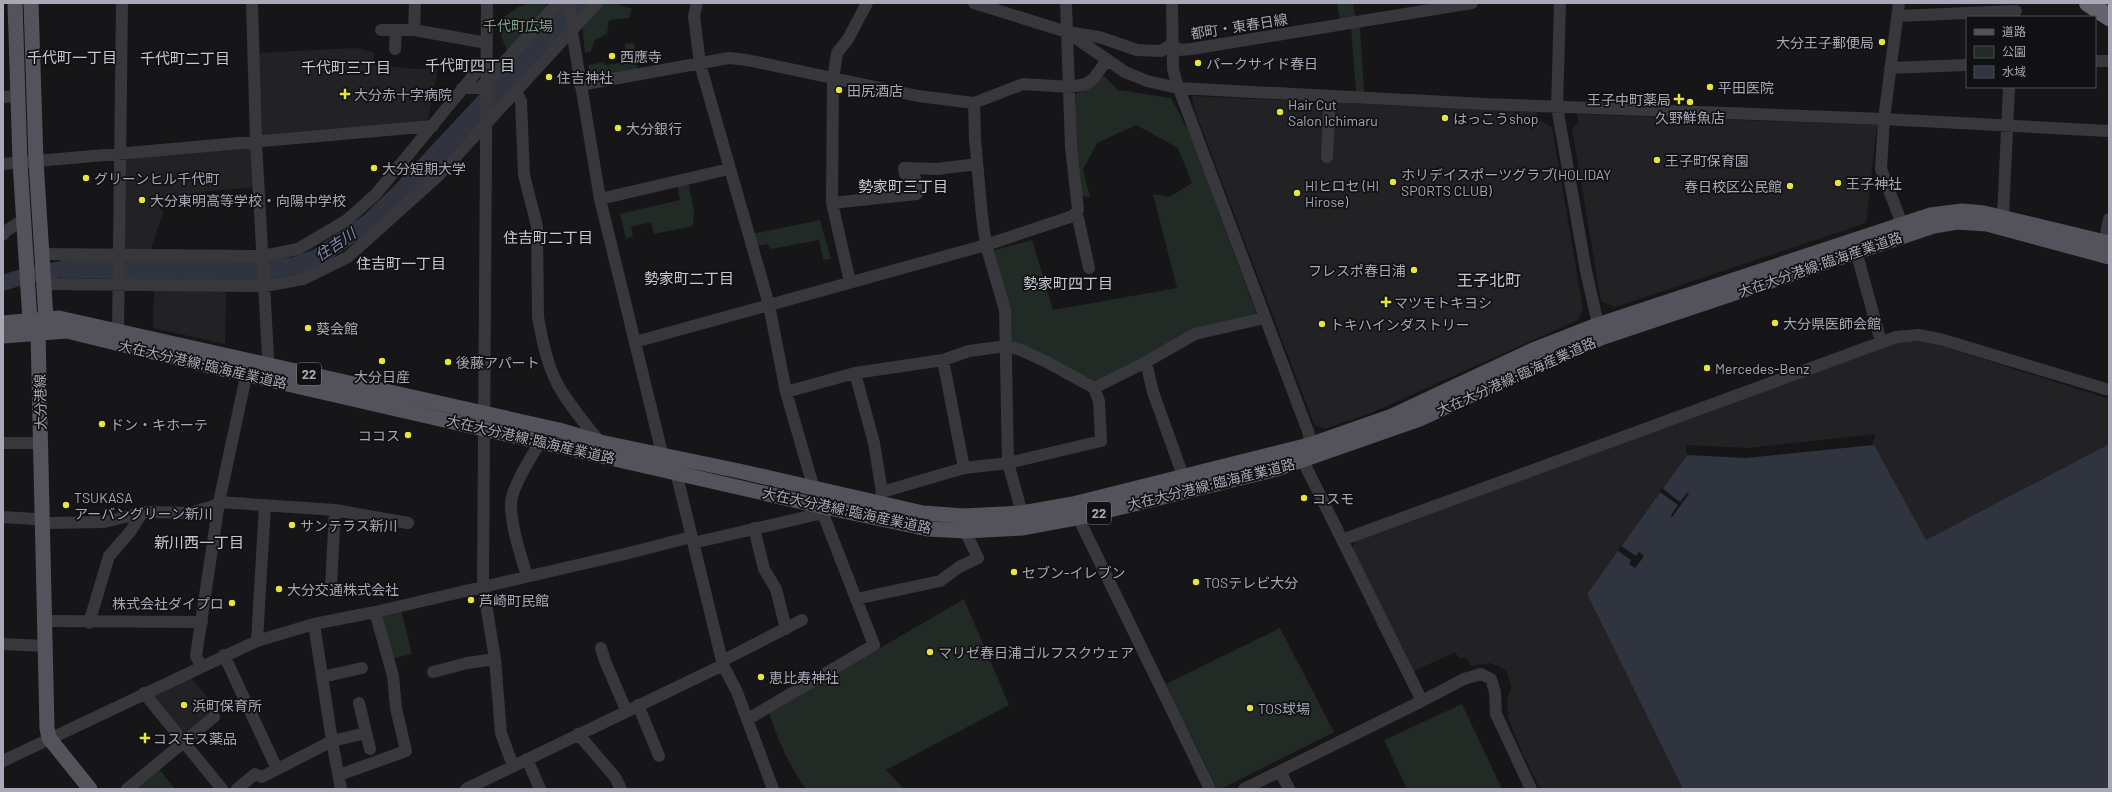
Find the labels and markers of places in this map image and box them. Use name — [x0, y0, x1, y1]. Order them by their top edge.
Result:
place label: 大分王子郵便局 — [1776, 34, 1874, 51]
marker: 大分王子郵便局 — [1877, 37, 1887, 47]
place label: 西應寺 — [620, 48, 662, 65]
marker: 西應寺 — [607, 51, 617, 61]
place label: パークサイド春日 — [1206, 55, 1318, 72]
marker: パークサイド春日 — [1193, 58, 1203, 68]
place label: 住吉神社 — [557, 69, 613, 86]
marker: 住吉神社 — [544, 72, 554, 82]
place label: 平田医院 — [1718, 79, 1774, 96]
place label: 田尻酒店 — [847, 82, 903, 99]
marker: 平田医院 — [1705, 82, 1715, 92]
marker: 田尻酒店 — [834, 85, 844, 95]
place label: 大分赤十字病院 — [354, 86, 452, 103]
marker: 大分赤十字病院 — [339, 88, 351, 100]
place label: 王子中町薬局 — [1587, 91, 1671, 108]
marker: 王子中町薬局 — [1674, 94, 1684, 104]
place label: Hair Cut Salon Ichimaru — [1288, 96, 1378, 129]
marker: 久野鮮魚店 — [1685, 97, 1695, 107]
marker: Hair Cut Salon Ichimaru — [1275, 107, 1285, 117]
place label: 久野鮮魚店 — [1655, 109, 1725, 126]
place label: はっこうshop — [1453, 110, 1539, 127]
marker: はっこうshop — [1440, 113, 1450, 123]
place label: 大分銀行 — [626, 120, 682, 137]
marker: 大分銀行 — [613, 123, 623, 133]
place label: 王子町保育園 — [1665, 152, 1749, 169]
marker: 王子町保育園 — [1652, 155, 1662, 165]
place label: 大分短期大学 — [382, 160, 466, 177]
marker: 大分短期大学 — [369, 163, 379, 173]
place label: ホリデイスポーツグラブ(HOLIDAY SPORTS CLUB) — [1401, 166, 1611, 199]
place label: グリーンヒル千代町 — [94, 170, 219, 187]
marker: グリーンヒル千代町 — [81, 173, 91, 183]
place label: 王子神社 — [1846, 175, 1902, 192]
place label: HIヒロセ (HI Hirose) — [1305, 177, 1379, 210]
marker: ホリデイスポーツグラブ(HOLIDAY SPORTS CLUB) — [1388, 177, 1398, 187]
place label: 春日校区公民館 — [1684, 178, 1782, 195]
marker: 王子神社 — [1833, 178, 1843, 188]
marker: 春日校区公民館 — [1785, 181, 1795, 191]
marker: HIヒロセ (HI Hirose) — [1292, 188, 1302, 198]
place label: 大分東明高等学校・向陽中学校 — [150, 192, 346, 209]
marker: 大分東明高等学校・向陽中学校 — [137, 195, 147, 205]
place label: フレスポ春日浦 — [1308, 262, 1406, 279]
marker: フレスポ春日浦 — [1409, 265, 1419, 275]
place label: マツモトキヨシ — [1394, 294, 1492, 311]
marker: マツモトキヨシ — [1381, 297, 1391, 307]
place label: 大分県医師会館 — [1783, 315, 1881, 332]
place label: トキハインダストリー — [1330, 316, 1470, 333]
marker: 大分県医師会館 — [1770, 318, 1780, 328]
marker: トキハインダストリー — [1317, 319, 1327, 329]
place label: 葵会館 — [316, 320, 358, 337]
marker: 葵会館 — [303, 323, 313, 333]
place label: 後藤アパート — [456, 354, 540, 371]
marker: 大分日産 — [377, 356, 387, 366]
marker: 後藤アパート — [443, 357, 453, 367]
place label: Mercedes-Benz — [1715, 360, 1809, 377]
marker: Mercedes-Benz — [1702, 363, 1712, 373]
place label: 大分日産 — [354, 368, 410, 385]
place label: ドン・キホーテ — [110, 416, 208, 433]
marker: ドン・キホーテ — [97, 419, 107, 429]
place label: ココス — [358, 427, 400, 444]
marker: ココス — [403, 430, 413, 440]
place label: TSUKASA アーバングリーン新川 — [74, 489, 213, 522]
place label: コスモ — [1312, 490, 1354, 507]
marker: コスモ — [1299, 493, 1309, 503]
marker: TSUKASA アーバングリーン新川 — [61, 500, 71, 510]
place label: サンテラス新川 — [300, 517, 398, 534]
marker: サンテラス新川 — [287, 520, 297, 530]
place label: セブン-イレブン — [1022, 564, 1126, 581]
marker: セブン-イレブン — [1009, 567, 1019, 577]
place label: TOSテレビ大分 — [1204, 574, 1298, 591]
marker: TOSテレビ大分 — [1191, 577, 1201, 587]
place label: 大分交通株式会社 — [287, 581, 399, 598]
marker: 大分交通株式会社 — [274, 584, 284, 594]
place label: 芦崎町民館 — [479, 592, 549, 609]
place label: 株式会社ダイプロ — [112, 595, 224, 612]
marker: 芦崎町民館 — [466, 595, 476, 605]
marker: 株式会社ダイプロ — [227, 598, 237, 608]
place label: マリゼ春日浦ゴルフスクウェア — [938, 644, 1134, 661]
marker: マリゼ春日浦ゴルフスクウェア — [925, 647, 935, 657]
place label: 恵比寿神社 — [769, 669, 839, 686]
marker: 恵比寿神社 — [756, 672, 766, 682]
place label: 浜町保育所 — [192, 697, 262, 714]
marker: 浜町保育所 — [179, 700, 189, 710]
place label: TOS球場 — [1258, 700, 1310, 717]
marker: TOS球場 — [1245, 703, 1255, 713]
place label: コスモス薬品 — [153, 730, 237, 747]
marker: コスモス薬品 — [140, 733, 150, 743]

